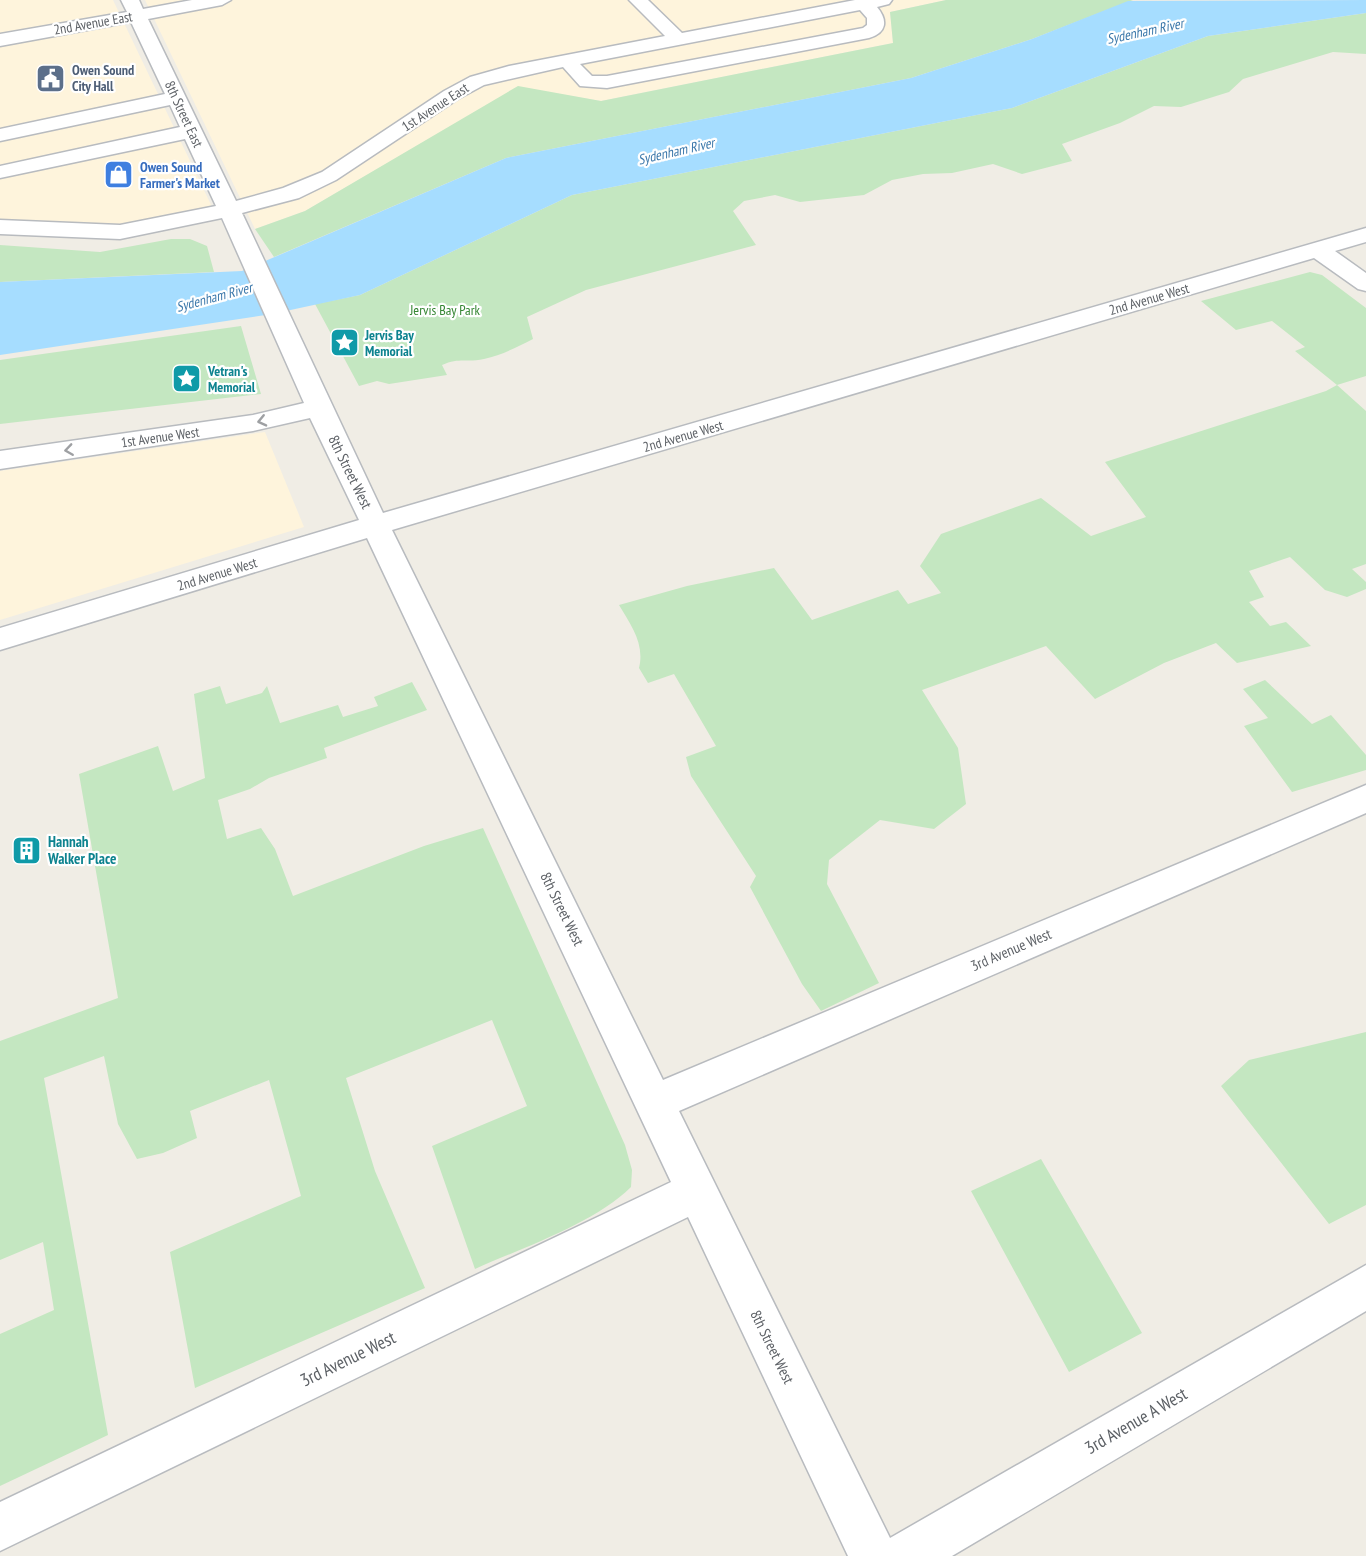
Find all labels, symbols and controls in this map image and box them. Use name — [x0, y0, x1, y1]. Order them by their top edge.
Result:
street label: 2nd Avenue East — [52, 7, 134, 39]
water label: Sydenham River — [1105, 14, 1187, 48]
place label: Owen Sound City Hall — [72, 61, 134, 95]
public building icon: Owen Sound City Hall — [35, 62, 67, 94]
street label: 8th Street East — [161, 78, 207, 150]
street label: 1st Avenue East — [398, 79, 472, 135]
water label: Sydenham River — [636, 133, 718, 169]
place label: Owen Sound Farmer's Market — [140, 158, 220, 192]
shop icon: Owen Sound Farmer's Market — [103, 159, 135, 191]
water label: Sydenham River — [174, 278, 256, 316]
street label: 2nd Avenue West — [1107, 279, 1191, 319]
park label: Jervis Bay Park — [409, 301, 481, 319]
place label: Jervis Bay Memorial — [364, 326, 414, 360]
place icon: Jervis Bay Memorial — [328, 327, 360, 359]
place label: Vetran's Memorial — [207, 362, 256, 396]
place icon: Vetran's Memorial — [171, 363, 203, 395]
one-way arrow — [257, 414, 267, 427]
street label: 2nd Avenue West — [641, 416, 725, 456]
street label: 1st Avenue West — [120, 423, 200, 451]
street label: 8th Street West — [324, 432, 376, 512]
one-way arrow — [65, 443, 74, 455]
street label: 2nd Avenue West — [175, 553, 259, 595]
place label: Hannah Walker Place — [47, 832, 116, 868]
building icon: Hannah Walker Place — [11, 835, 43, 867]
street label: 8th Street West — [536, 869, 588, 949]
street label: 3rd Avenue West — [968, 924, 1054, 975]
street label: 8th Street West — [746, 1307, 798, 1387]
street label: 3rd Avenue West — [296, 1326, 399, 1391]
street label: 3rd Avenue A West — [1080, 1382, 1191, 1459]

